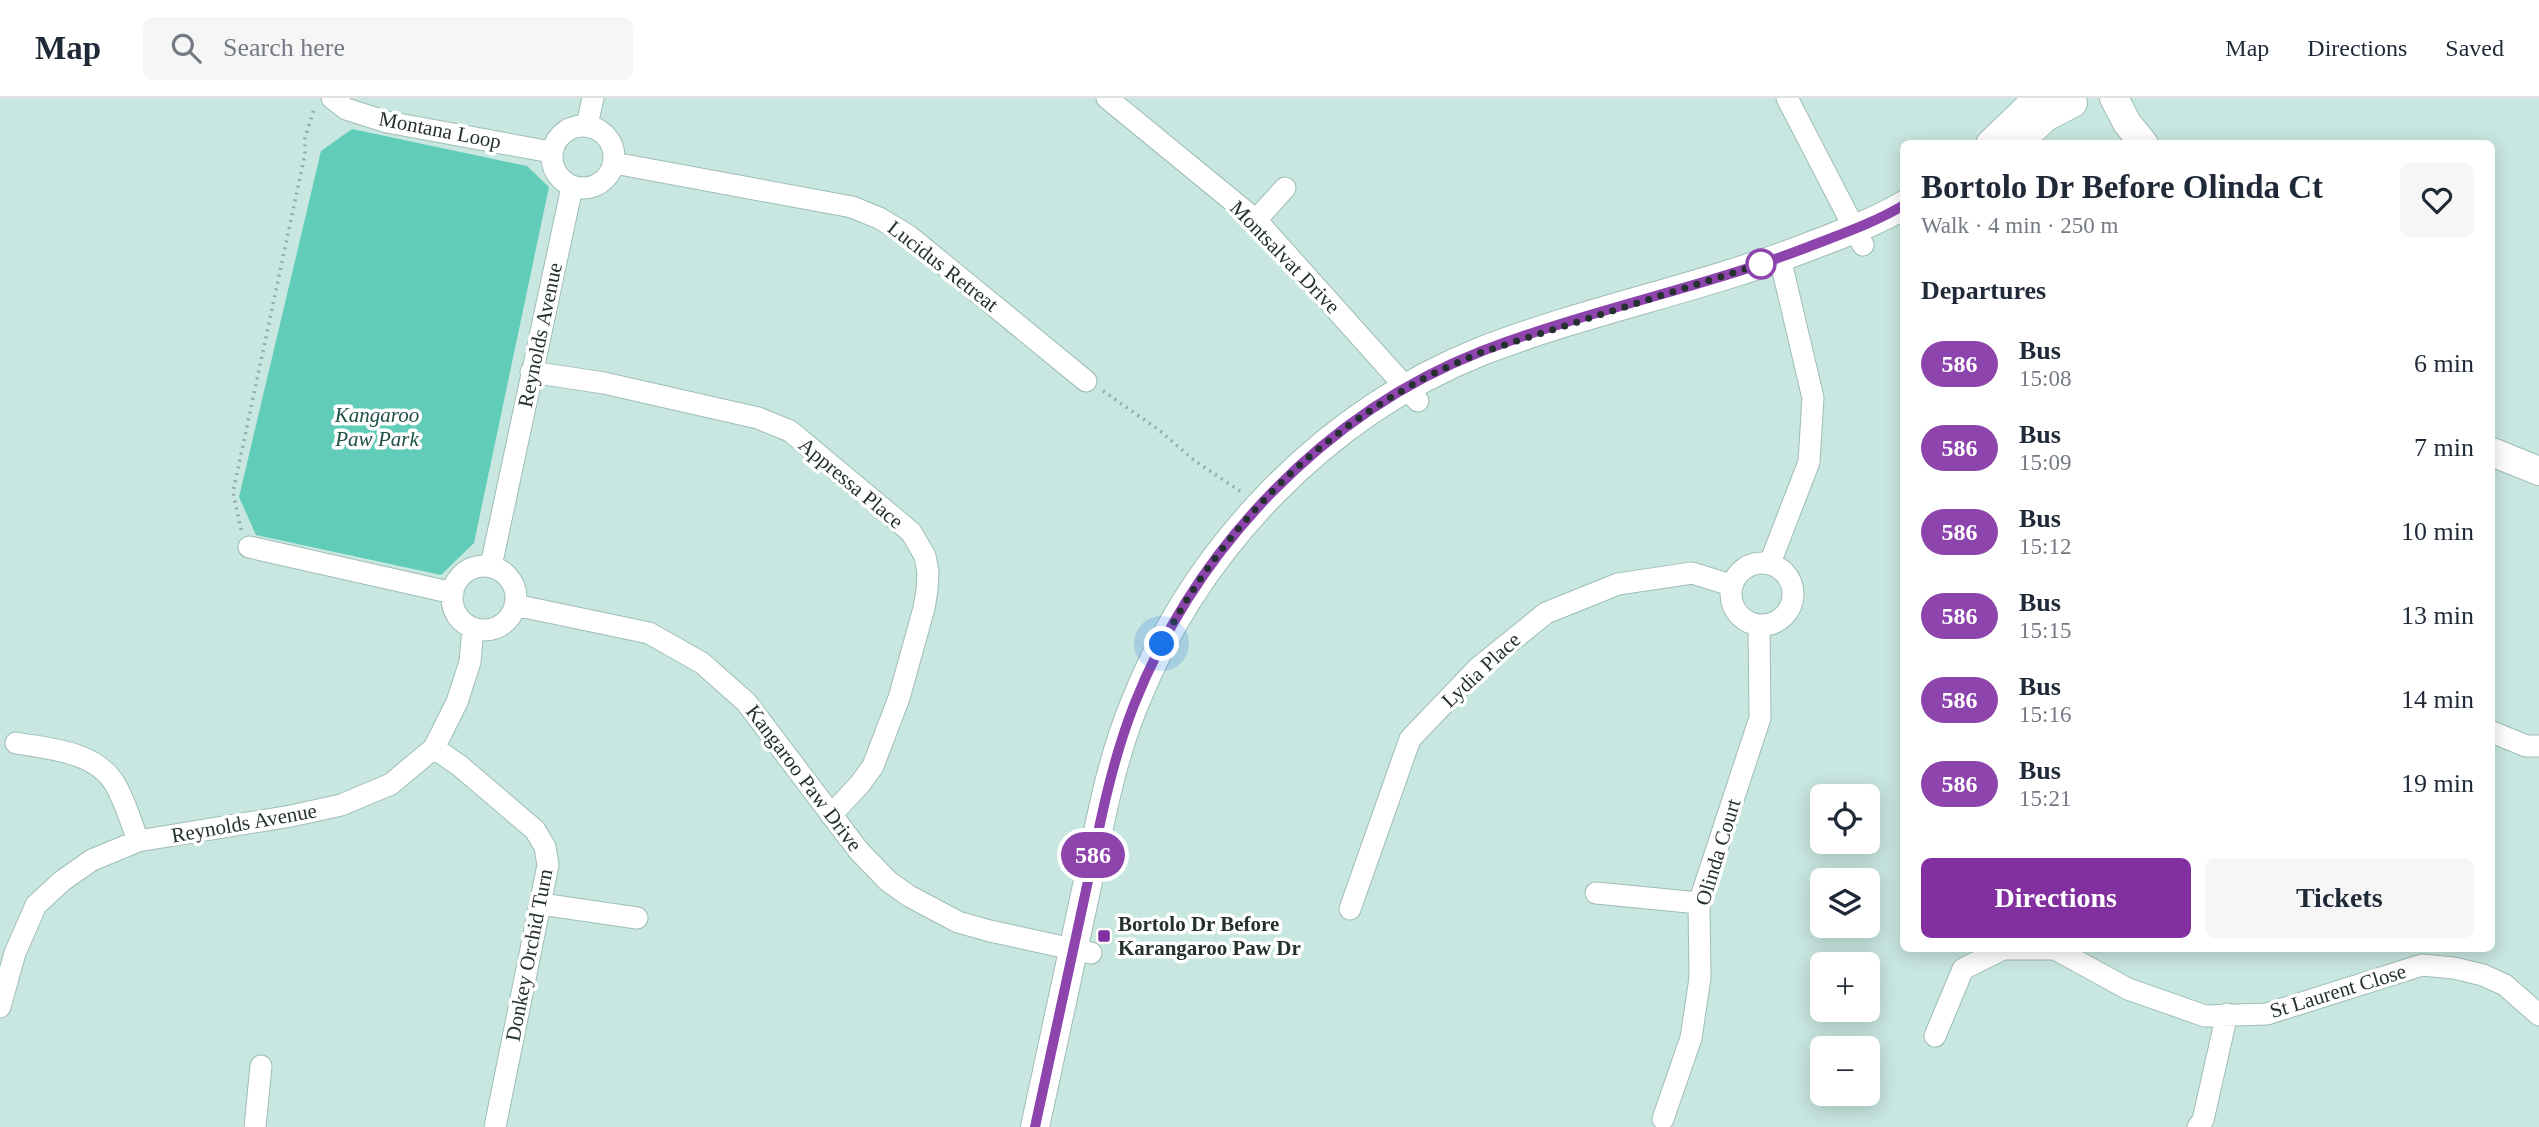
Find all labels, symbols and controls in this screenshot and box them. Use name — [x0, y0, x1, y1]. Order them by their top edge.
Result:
search box — [143, 17, 633, 80]
icon: search — [167, 29, 205, 67]
text: Map — [35, 30, 101, 66]
text: Search here — [223, 33, 345, 62]
text: Map — [2225, 35, 2269, 61]
text: Directions — [2307, 35, 2407, 61]
text: Saved — [2445, 35, 2504, 61]
street label: Montana Loop — [377, 106, 503, 154]
button: heart — [2400, 163, 2474, 237]
text: Bortolo Dr Before Olinda Ct — [1921, 169, 2323, 205]
street label: Montsalvat Drive — [1225, 196, 1345, 318]
text: Walk · 4 min · 250 m — [1921, 213, 2118, 238]
street label: Lucidus Retreat — [883, 215, 1003, 317]
unlabelled marker — [1746, 249, 1776, 279]
street label: Reynolds Avenue — [513, 261, 567, 409]
text: Departures — [1921, 276, 2046, 305]
text: Bus — [2019, 336, 2061, 365]
text: 6 min — [2414, 349, 2474, 378]
text: 586 — [1942, 351, 1978, 377]
text: 15:08 — [2019, 366, 2071, 391]
park label: Kangaroo Paw Park — [334, 403, 419, 451]
text: Bus — [2019, 420, 2061, 449]
street label: Appressa Place — [794, 432, 908, 534]
text: 7 min — [2414, 433, 2474, 462]
text: 586 — [1942, 435, 1978, 461]
text: 15:09 — [2019, 450, 2071, 475]
text: Bus — [2019, 504, 2061, 533]
text: 10 min — [2401, 517, 2474, 546]
text: 586 — [1942, 519, 1978, 545]
text: 15:12 — [2019, 534, 2071, 559]
text: Bus — [2019, 588, 2061, 617]
text: 13 min — [2401, 601, 2474, 630]
text: 586 — [1942, 603, 1978, 629]
text: 15:15 — [2019, 618, 2071, 643]
your location — [1144, 626, 1179, 661]
street label: Lydia Place — [1437, 628, 1525, 712]
text: Bus — [2019, 672, 2061, 701]
text: 14 min — [2401, 685, 2474, 714]
text: 586 — [1942, 687, 1978, 713]
street label: Kangaroo Paw Drive — [741, 700, 867, 856]
text: 15:16 — [2019, 702, 2071, 727]
text: Bus — [2019, 756, 2061, 785]
text: 19 min — [2401, 769, 2474, 798]
text: 586 — [1942, 771, 1978, 797]
map controls — [1810, 784, 1880, 1106]
button: locate — [1810, 784, 1880, 854]
text: 15:21 — [2019, 786, 2071, 811]
street label: Olinda Court — [1690, 796, 1746, 908]
street label: Reynolds Avenue — [169, 798, 319, 848]
line badge: 586 — [1053, 832, 1133, 878]
text: 586 — [1075, 842, 1111, 868]
button: Directions — [1921, 858, 2191, 938]
button: Tickets — [2205, 858, 2474, 938]
street label: Donkey Orchid Turn — [501, 866, 558, 1043]
button: layers — [1810, 868, 1880, 938]
place label: Bortolo Dr Before Karangaroo Paw Dr — [1118, 912, 1301, 960]
marker: Bortolo Dr Before Karangaroo Paw Dr — [1096, 928, 1112, 944]
button: + — [1810, 952, 1880, 1022]
street label: St Laurent Close — [2267, 959, 2409, 1023]
button: − — [1810, 1036, 1880, 1106]

